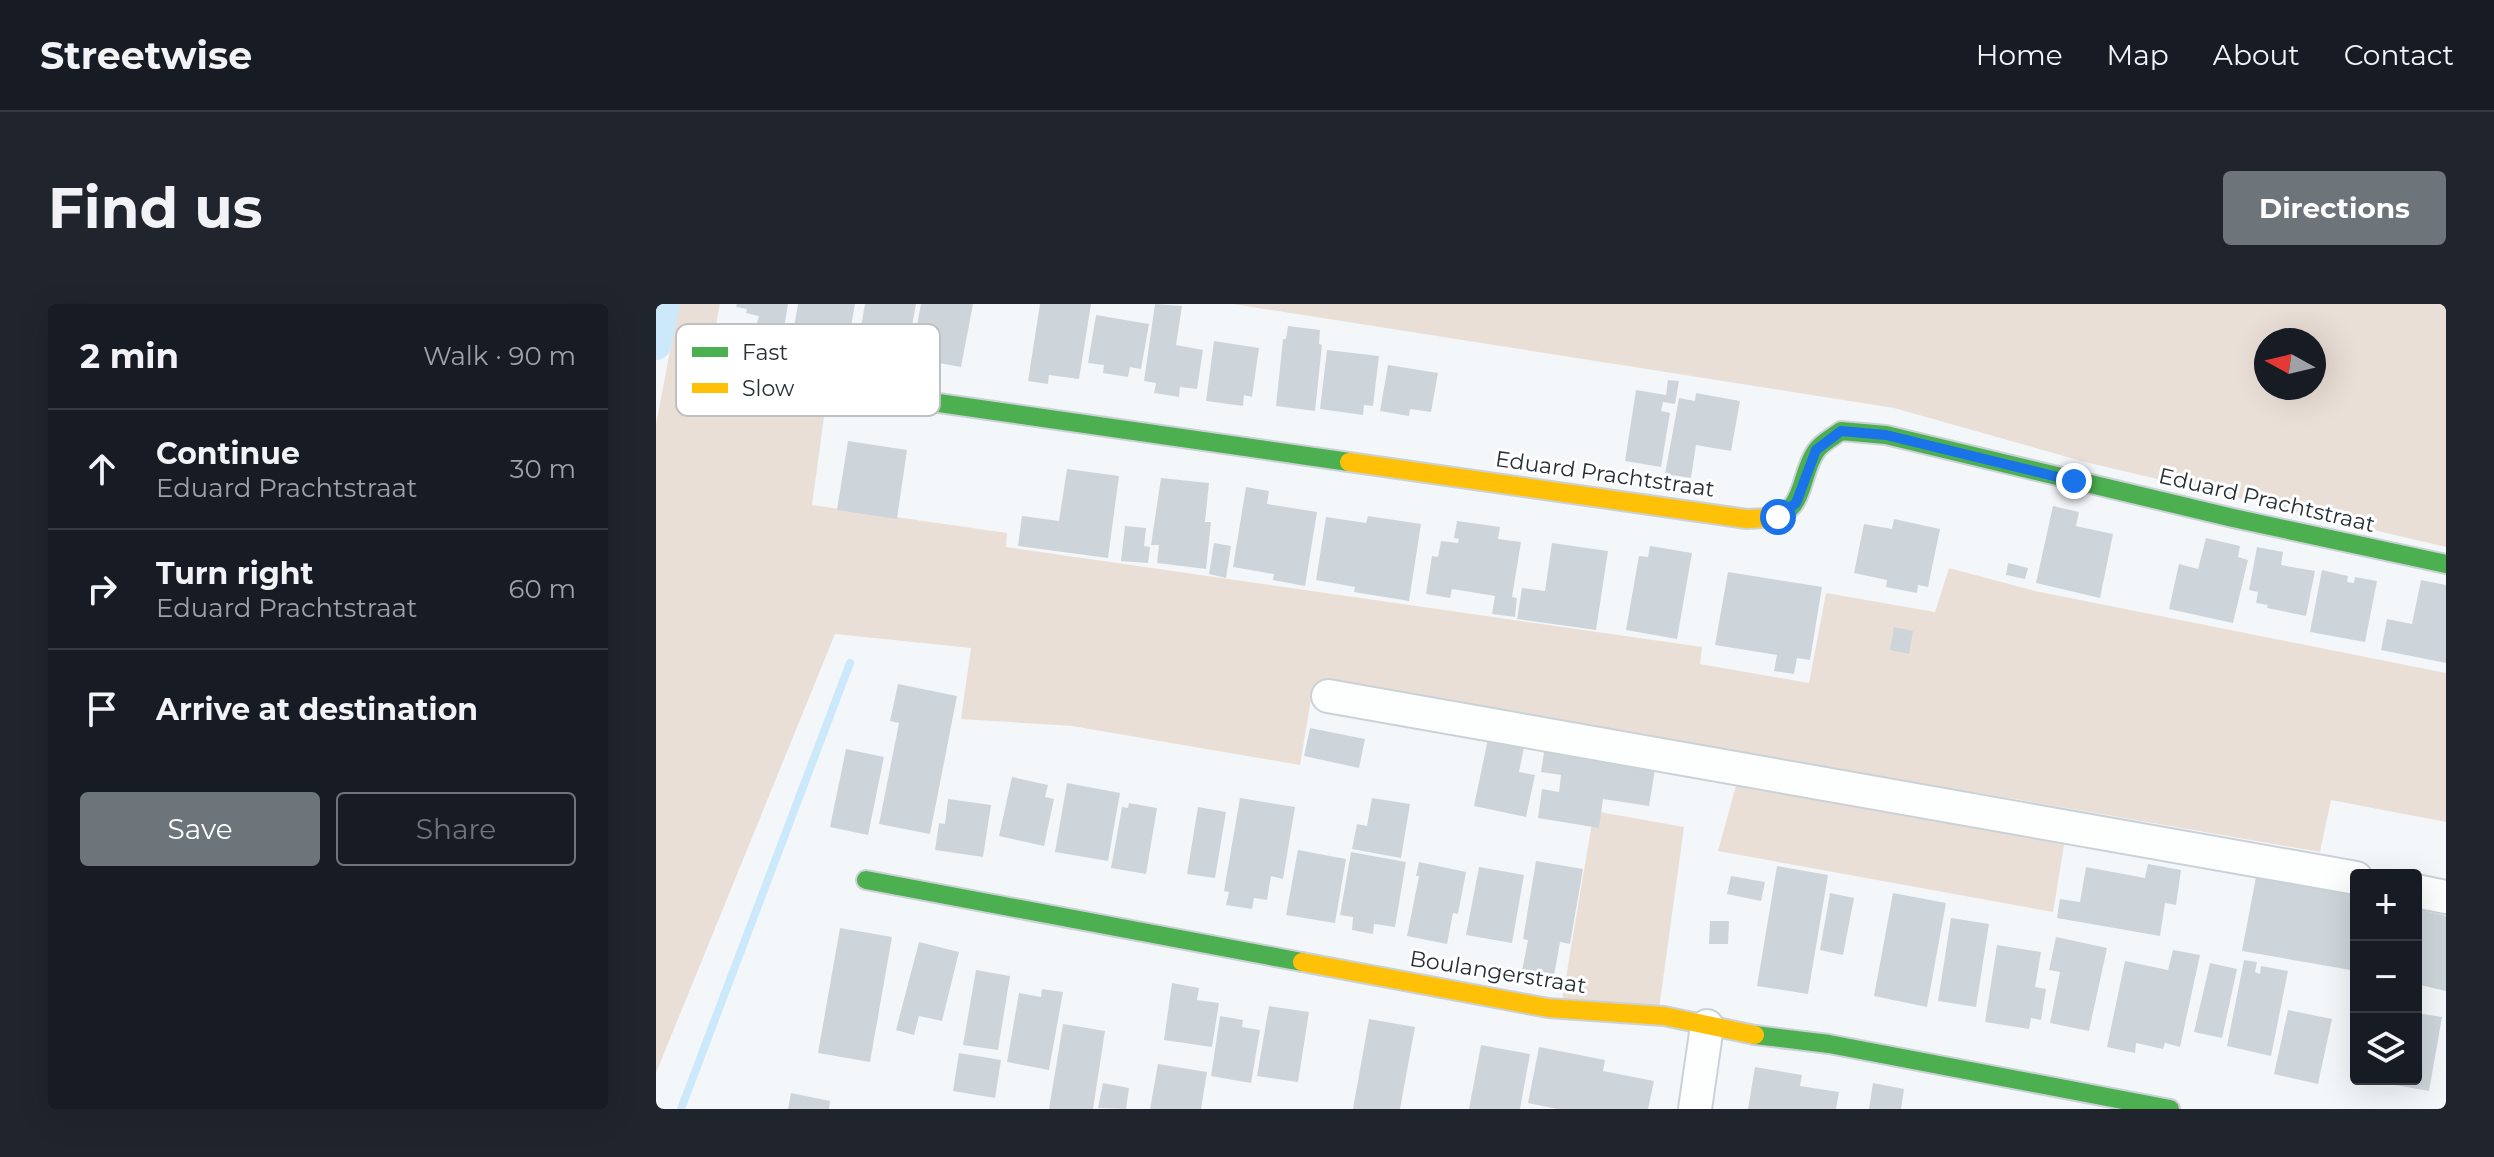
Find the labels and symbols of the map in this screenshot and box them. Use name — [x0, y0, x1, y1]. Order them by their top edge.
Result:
legend — [676, 324, 940, 416]
north arrow — [2254, 328, 2326, 400]
text: Fast — [742, 339, 788, 366]
text: Slow — [742, 375, 795, 402]
street label: Eduard Prachtstraat — [1494, 445, 1716, 503]
street label: Eduard Prachtstraat — [2156, 462, 2378, 538]
route end — [2056, 463, 2092, 499]
route start — [1760, 499, 1796, 535]
street label: Boulangerstraat — [1408, 945, 1588, 999]

